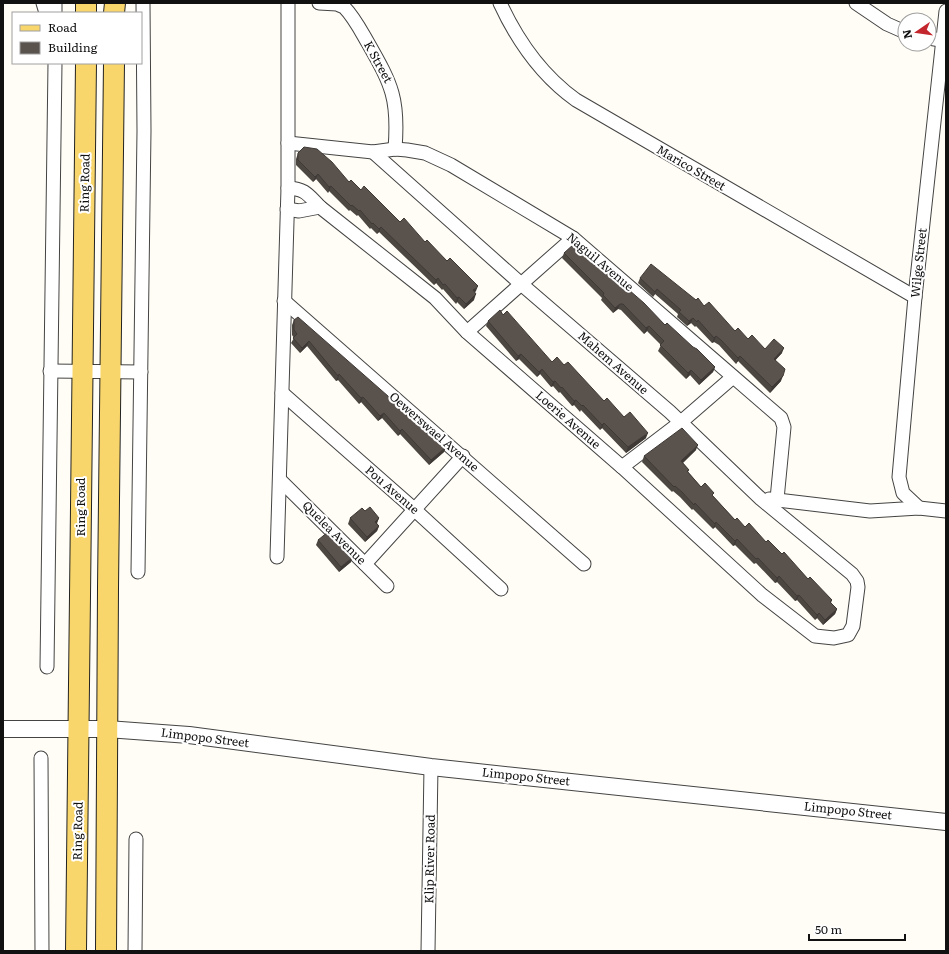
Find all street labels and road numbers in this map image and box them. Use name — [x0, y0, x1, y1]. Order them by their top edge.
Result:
street label: K Street — [360, 37, 398, 86]
street label: Marico Street — [653, 140, 730, 194]
street label: Ring Road — [74, 153, 94, 213]
street label: Wilge Street — [905, 227, 931, 299]
street label: Naguil Avenue — [563, 228, 638, 295]
street label: Mahem Avenue — [574, 326, 653, 398]
street label: Loerie Avenue — [532, 386, 605, 453]
street label: Oewerswael Avenue — [386, 387, 483, 475]
street label: Pou Avenue — [362, 461, 424, 518]
street label: Ring Road — [71, 477, 89, 536]
street label: Quelea Avenue — [299, 496, 371, 568]
street label: Limpopo Street — [160, 723, 250, 751]
street label: Limpopo Street — [481, 762, 571, 790]
street label: Limpopo Street — [803, 796, 893, 824]
street label: Ring Road — [67, 801, 87, 861]
street label: Klip River Road — [419, 814, 439, 904]

